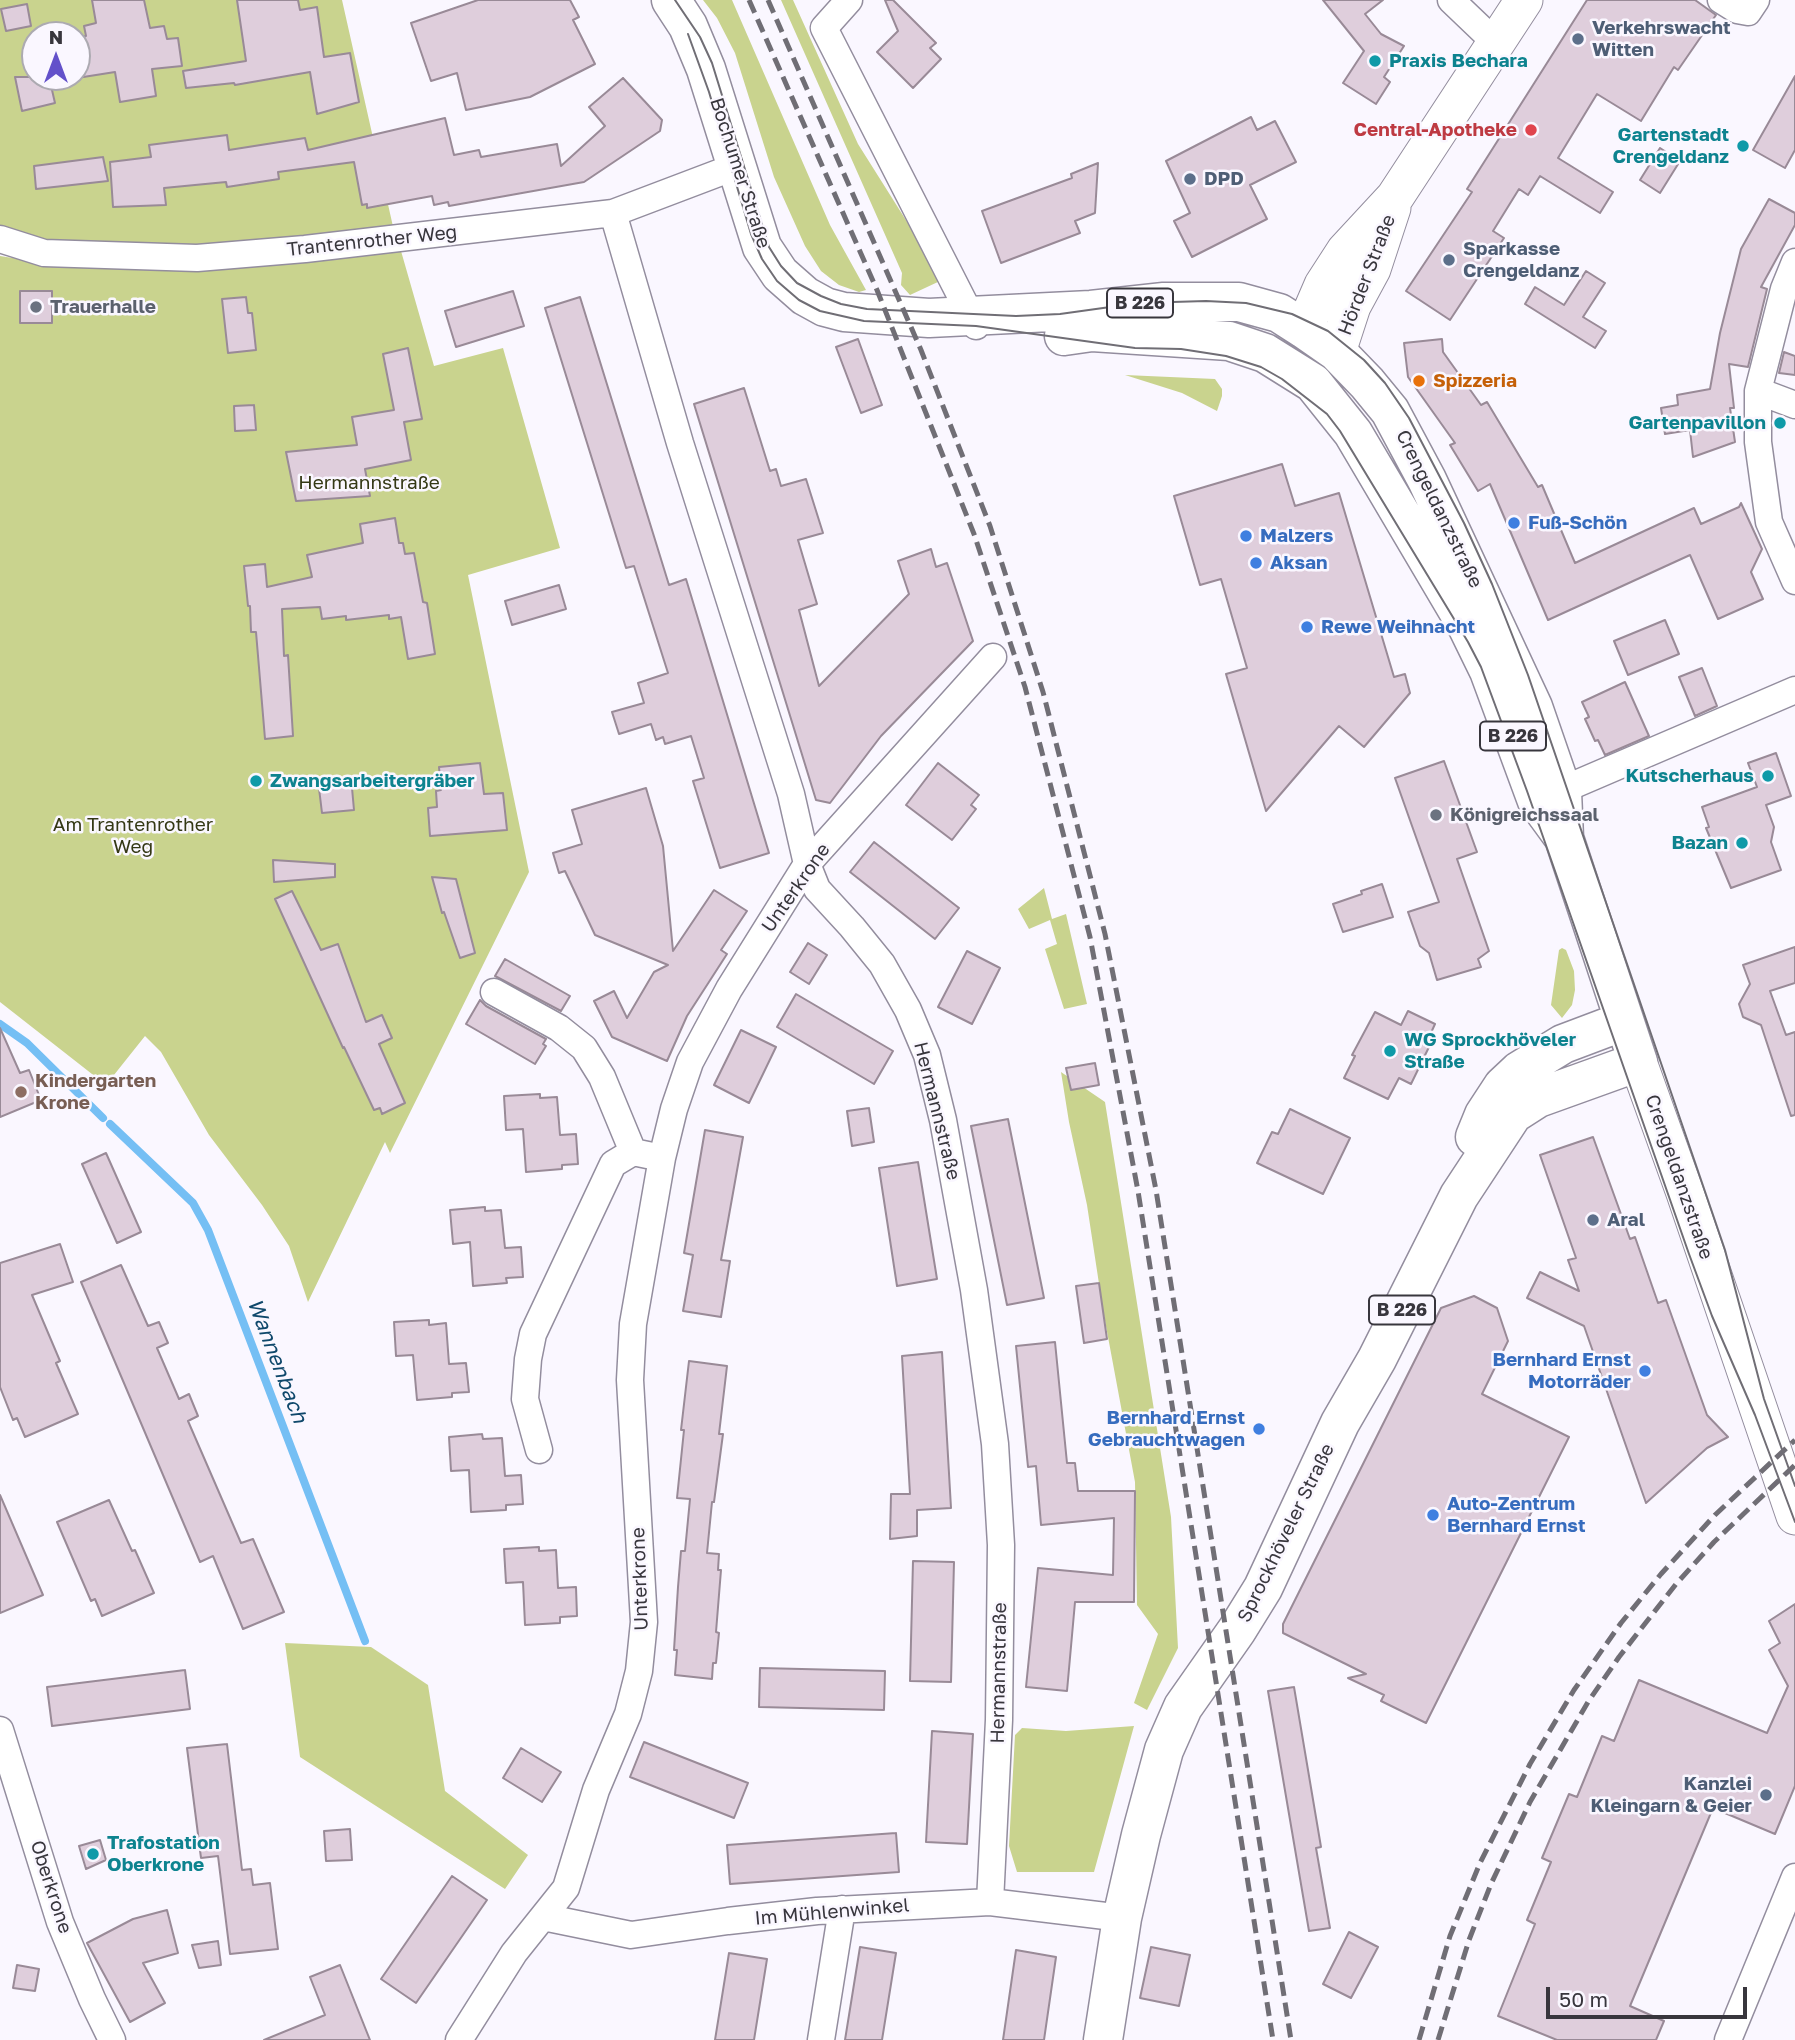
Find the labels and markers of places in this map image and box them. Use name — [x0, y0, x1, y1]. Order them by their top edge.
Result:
place label: Verkehrswacht Witten — [1592, 17, 1731, 61]
marker: Verkehrswacht Witten — [1570, 31, 1586, 47]
place label: Praxis Bechara — [1389, 50, 1528, 72]
marker: Praxis Bechara — [1367, 53, 1383, 69]
place label: Central-Apotheke — [1353, 119, 1517, 141]
marker: Central-Apotheke — [1523, 122, 1539, 138]
place label: Gartenstadt Crengeldanz — [1613, 124, 1729, 168]
marker: Gartenstadt Crengeldanz — [1735, 138, 1751, 154]
place label: DPD — [1204, 168, 1244, 190]
marker: DPD — [1182, 171, 1198, 187]
place label: Sparkasse Crengeldanz — [1463, 238, 1579, 282]
marker: Sparkasse Crengeldanz — [1441, 252, 1457, 268]
place label: Trauerhalle — [50, 296, 156, 318]
marker: Trauerhalle — [28, 299, 44, 315]
place label: Spizzeria — [1433, 370, 1517, 392]
marker: Spizzeria — [1411, 373, 1427, 389]
place label: Gartenpavillon — [1628, 412, 1766, 434]
marker: Gartenpavillon — [1772, 415, 1788, 431]
place label: Fuß-Schön — [1528, 512, 1627, 534]
marker: Fuß-Schön — [1506, 515, 1522, 531]
place label: Malzers — [1260, 525, 1333, 547]
marker: Malzers — [1238, 528, 1254, 544]
place label: Aksan — [1270, 552, 1328, 574]
marker: Aksan — [1248, 555, 1264, 571]
place label: Rewe Weihnacht — [1321, 616, 1475, 638]
marker: Rewe Weihnacht — [1299, 619, 1315, 635]
place label: Kutscherhaus — [1625, 765, 1754, 787]
marker: Kutscherhaus — [1760, 768, 1776, 784]
place label: Zwangsarbeitergräber — [270, 770, 475, 792]
marker: Zwangsarbeitergräber — [248, 773, 264, 789]
place label: Königreichssaal — [1450, 804, 1599, 826]
marker: Königreichssaal — [1428, 807, 1444, 823]
place label: Bazan — [1671, 832, 1728, 854]
marker: Bazan — [1734, 835, 1750, 851]
place label: WG Sprockhöveler Straße — [1404, 1029, 1576, 1073]
marker: WG Sprockhöveler Straße — [1382, 1043, 1398, 1059]
place label: Kindergarten Krone — [35, 1070, 156, 1114]
marker: Kindergarten Krone — [13, 1084, 29, 1100]
place label: Aral — [1607, 1209, 1645, 1231]
marker: Aral — [1585, 1212, 1601, 1228]
place label: Bernhard Ernst Motorräder — [1493, 1349, 1631, 1393]
marker: Bernhard Ernst Motorräder — [1637, 1363, 1653, 1379]
place label: Bernhard Ernst Gebrauchtwagen — [1088, 1407, 1245, 1451]
marker: Bernhard Ernst Gebrauchtwagen — [1251, 1421, 1267, 1437]
place label: Auto-Zentrum Bernhard Ernst — [1447, 1493, 1585, 1537]
marker: Auto-Zentrum Bernhard Ernst — [1425, 1507, 1441, 1523]
place label: Kanzlei Kleingarn & Geier — [1591, 1773, 1752, 1817]
marker: Kanzlei Kleingarn & Geier — [1758, 1787, 1774, 1803]
place label: Trafostation Oberkrone — [107, 1832, 220, 1876]
marker: Trafostation Oberkrone — [85, 1846, 101, 1862]

